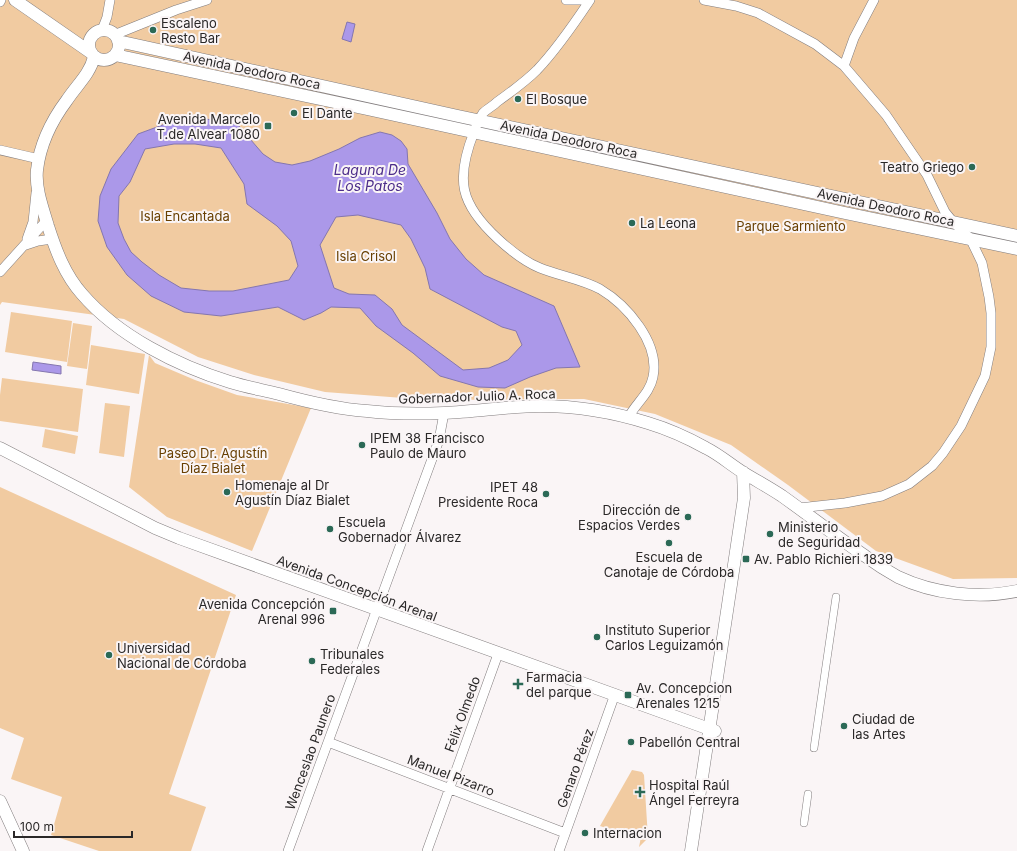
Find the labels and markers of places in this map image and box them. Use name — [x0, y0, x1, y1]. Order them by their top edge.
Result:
place label: Escaleno Resto Bar — [161, 15, 220, 46]
marker: Escaleno Resto Bar — [148, 25, 158, 35]
place label: El Bosque — [526, 91, 587, 107]
marker: El Bosque — [513, 94, 523, 104]
place label: El Dante — [302, 105, 353, 121]
marker: El Dante — [289, 108, 299, 118]
place label: Avenida Marcelo T.de Alvear 1080 — [157, 111, 260, 142]
marker: Avenida Marcelo T.de Alvear 1080 — [263, 121, 273, 131]
place label: Teatro Griego — [880, 159, 964, 175]
marker: Teatro Griego — [967, 162, 977, 172]
place label: La Leona — [640, 215, 696, 231]
marker: La Leona — [627, 218, 637, 228]
place label: IPEM 38 Francisco Paulo de Mauro — [370, 430, 485, 461]
marker: IPEM 38 Francisco Paulo de Mauro — [357, 440, 367, 450]
place label: Homenaje al Dr Agustín Díaz Bialet — [235, 477, 350, 508]
place label: IPET 48 Presidente Roca — [438, 479, 538, 510]
marker: Homenaje al Dr Agustín Díaz Bialet — [222, 487, 232, 497]
marker: IPET 48 Presidente Roca — [541, 489, 551, 499]
place label: Dirección de Espacios Verdes — [578, 502, 680, 533]
marker: Dirección de Espacios Verdes — [683, 512, 693, 522]
place label: Escuela Gobernador Álvarez — [338, 514, 461, 545]
place label: Ministerio de Seguridad — [778, 519, 860, 550]
marker: Escuela Gobernador Álvarez — [325, 524, 335, 534]
marker: Ministerio de Seguridad — [765, 529, 775, 539]
marker: Escuela de Canotaje de Córdoba — [664, 538, 674, 548]
place label: Escuela de Canotaje de Córdoba — [604, 549, 734, 580]
place label: Av. Pablo Richieri 1839 — [754, 551, 893, 567]
marker: Av. Pablo Richieri 1839 — [741, 554, 751, 564]
place label: Avenida Concepción Arenal 996 — [199, 596, 325, 627]
marker: Avenida Concepción Arenal 996 — [328, 606, 338, 616]
place label: Instituto Superior Carlos Leguizamón — [605, 622, 723, 653]
marker: Instituto Superior Carlos Leguizamón — [592, 632, 602, 642]
place label: Universidad Nacional de Córdoba — [117, 640, 247, 671]
place label: Tribunales Federales — [320, 646, 384, 677]
marker: Universidad Nacional de Córdoba — [104, 650, 114, 660]
marker: Tribunales Federales — [307, 656, 317, 666]
place label: Farmacia del parque — [526, 669, 592, 700]
marker: Farmacia del parque — [513, 679, 523, 689]
place label: Av. Concepcion Arenales 1215 — [636, 680, 732, 711]
marker: Av. Concepcion Arenales 1215 — [623, 690, 633, 700]
place label: Ciudad de las Artes — [852, 711, 915, 742]
marker: Ciudad de las Artes — [839, 721, 849, 731]
place label: Pabellón Central — [639, 734, 740, 750]
marker: Pabellón Central — [626, 737, 636, 747]
place label: Hospital Raúl Ángel Ferreyra — [649, 777, 739, 808]
marker: Hospital Raúl Ángel Ferreyra — [634, 786, 646, 798]
place label: Internacion — [593, 825, 662, 841]
marker: Internacion — [580, 828, 590, 838]

